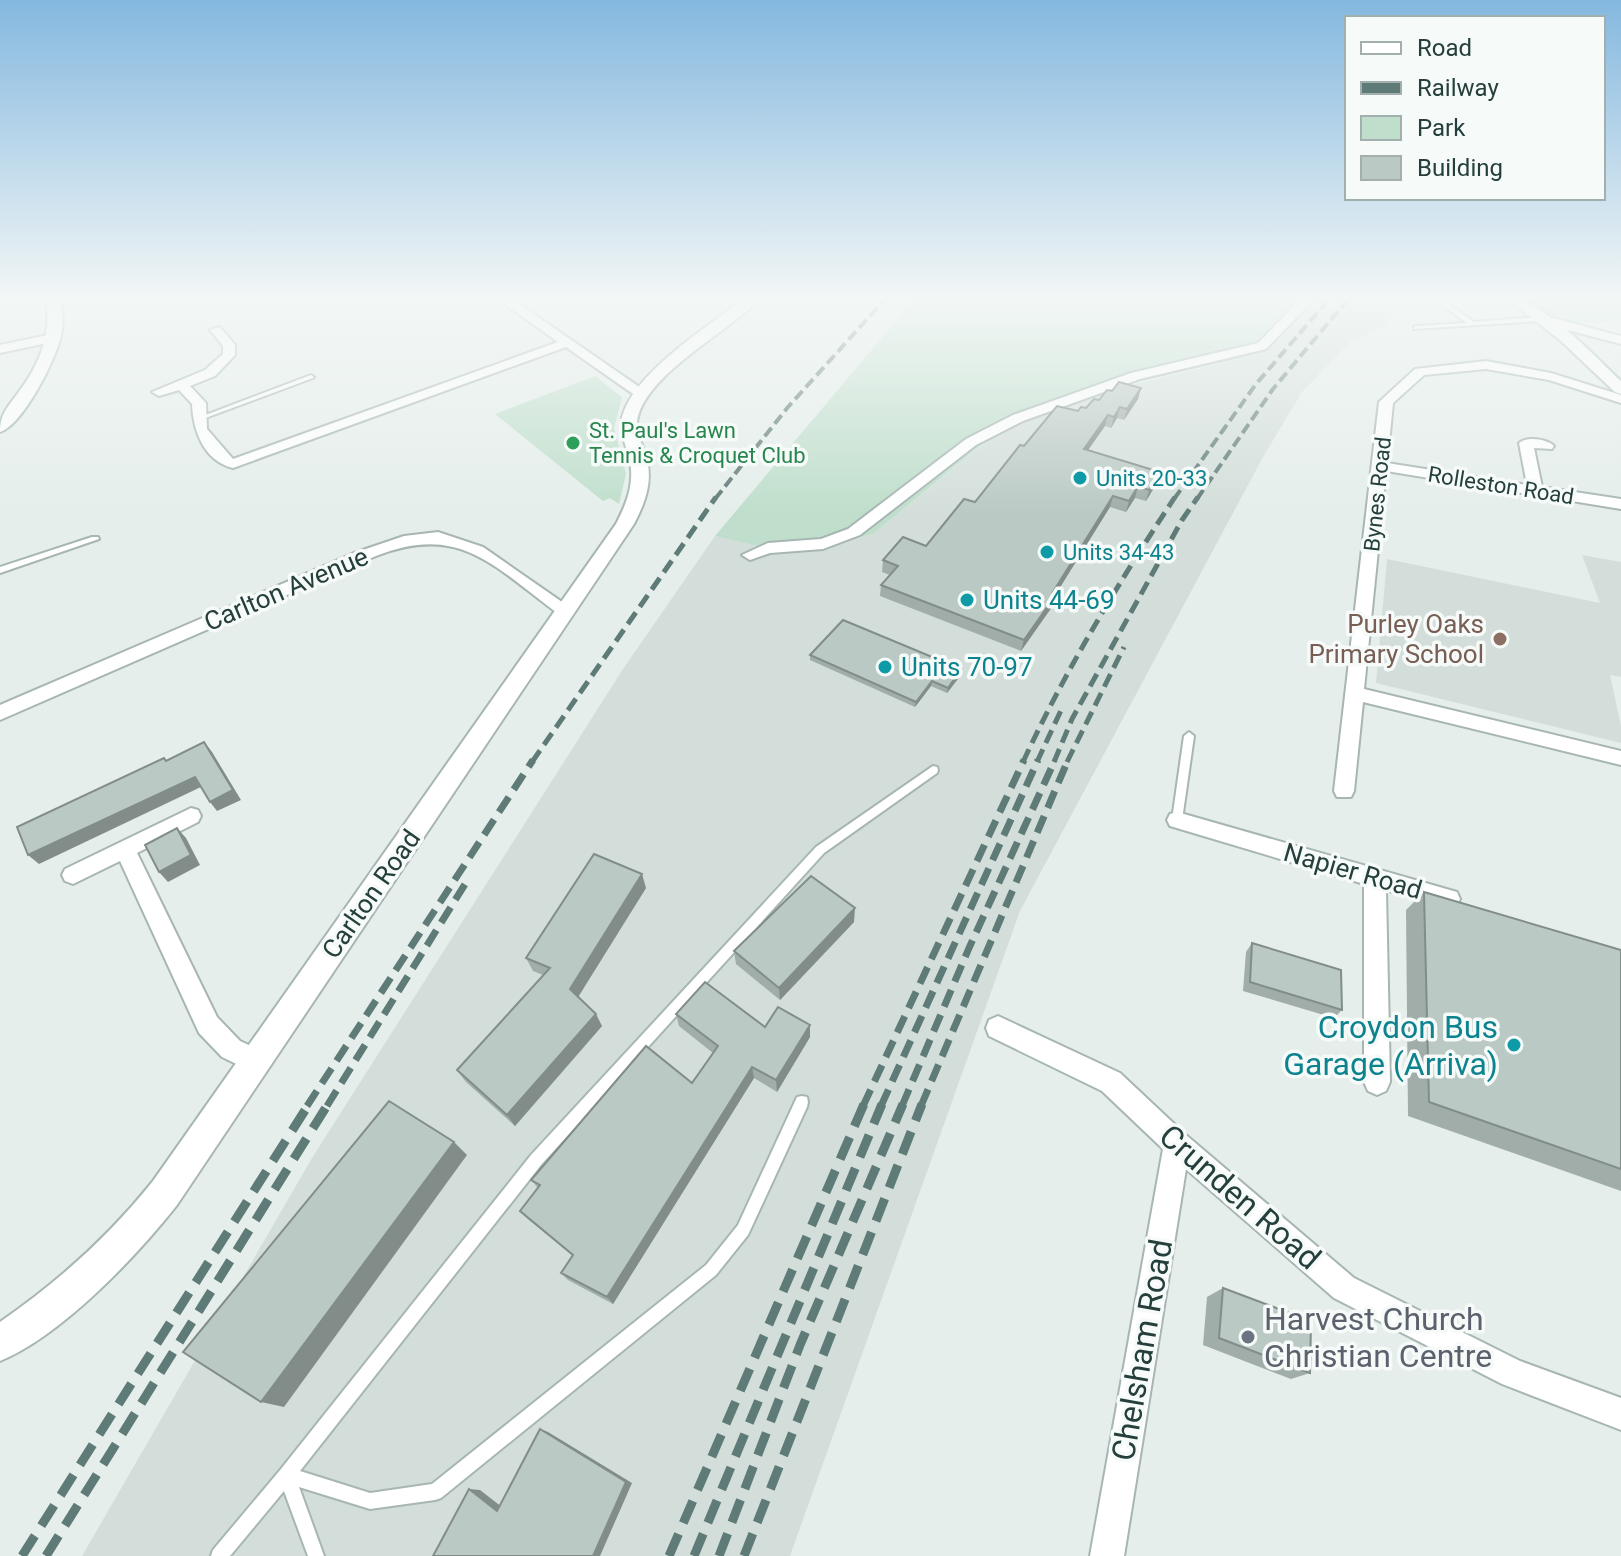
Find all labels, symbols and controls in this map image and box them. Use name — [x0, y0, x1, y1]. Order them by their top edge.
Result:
legend — [1345, 16, 1605, 200]
text: Road — [1417, 34, 1472, 62]
text: Railway — [1417, 74, 1499, 102]
text: Park — [1417, 114, 1466, 142]
text: Building — [1417, 154, 1503, 182]
place label: St. Paul's Lawn Tennis & Croquet Club — [589, 418, 806, 468]
marker: St. Paul's Lawn Tennis & Croquet Club — [564, 434, 582, 452]
street label: Bynes Road — [1359, 435, 1396, 553]
street label: Rolleston Road — [1426, 462, 1576, 509]
place label: Units 20-33 — [1096, 466, 1207, 491]
marker: Units 20-33 — [1071, 469, 1089, 487]
place label: Units 34-43 — [1063, 540, 1174, 565]
street label: Carlton Avenue — [200, 541, 372, 637]
marker: Units 34-43 — [1038, 543, 1056, 561]
place label: Units 44-69 — [983, 585, 1115, 615]
marker: Units 44-69 — [958, 591, 976, 609]
place label: Purley Oaks Primary School — [1308, 609, 1484, 669]
marker: Purley Oaks Primary School — [1491, 630, 1509, 648]
place label: Units 70-97 — [901, 652, 1033, 682]
marker: Units 70-97 — [876, 658, 894, 676]
street label: Carlton Road — [316, 824, 426, 964]
street label: Napier Road — [1280, 837, 1426, 905]
place label: Croydon Bus Garage (Arriva) — [1283, 1008, 1498, 1083]
marker: Croydon Bus Garage (Arriva) — [1505, 1036, 1523, 1054]
street label: Crunden Road — [1152, 1117, 1328, 1277]
street label: Chelsham Road — [1104, 1236, 1180, 1464]
place label: Harvest Church Christian Centre — [1264, 1300, 1492, 1375]
marker: Harvest Church Christian Centre — [1239, 1328, 1257, 1346]

